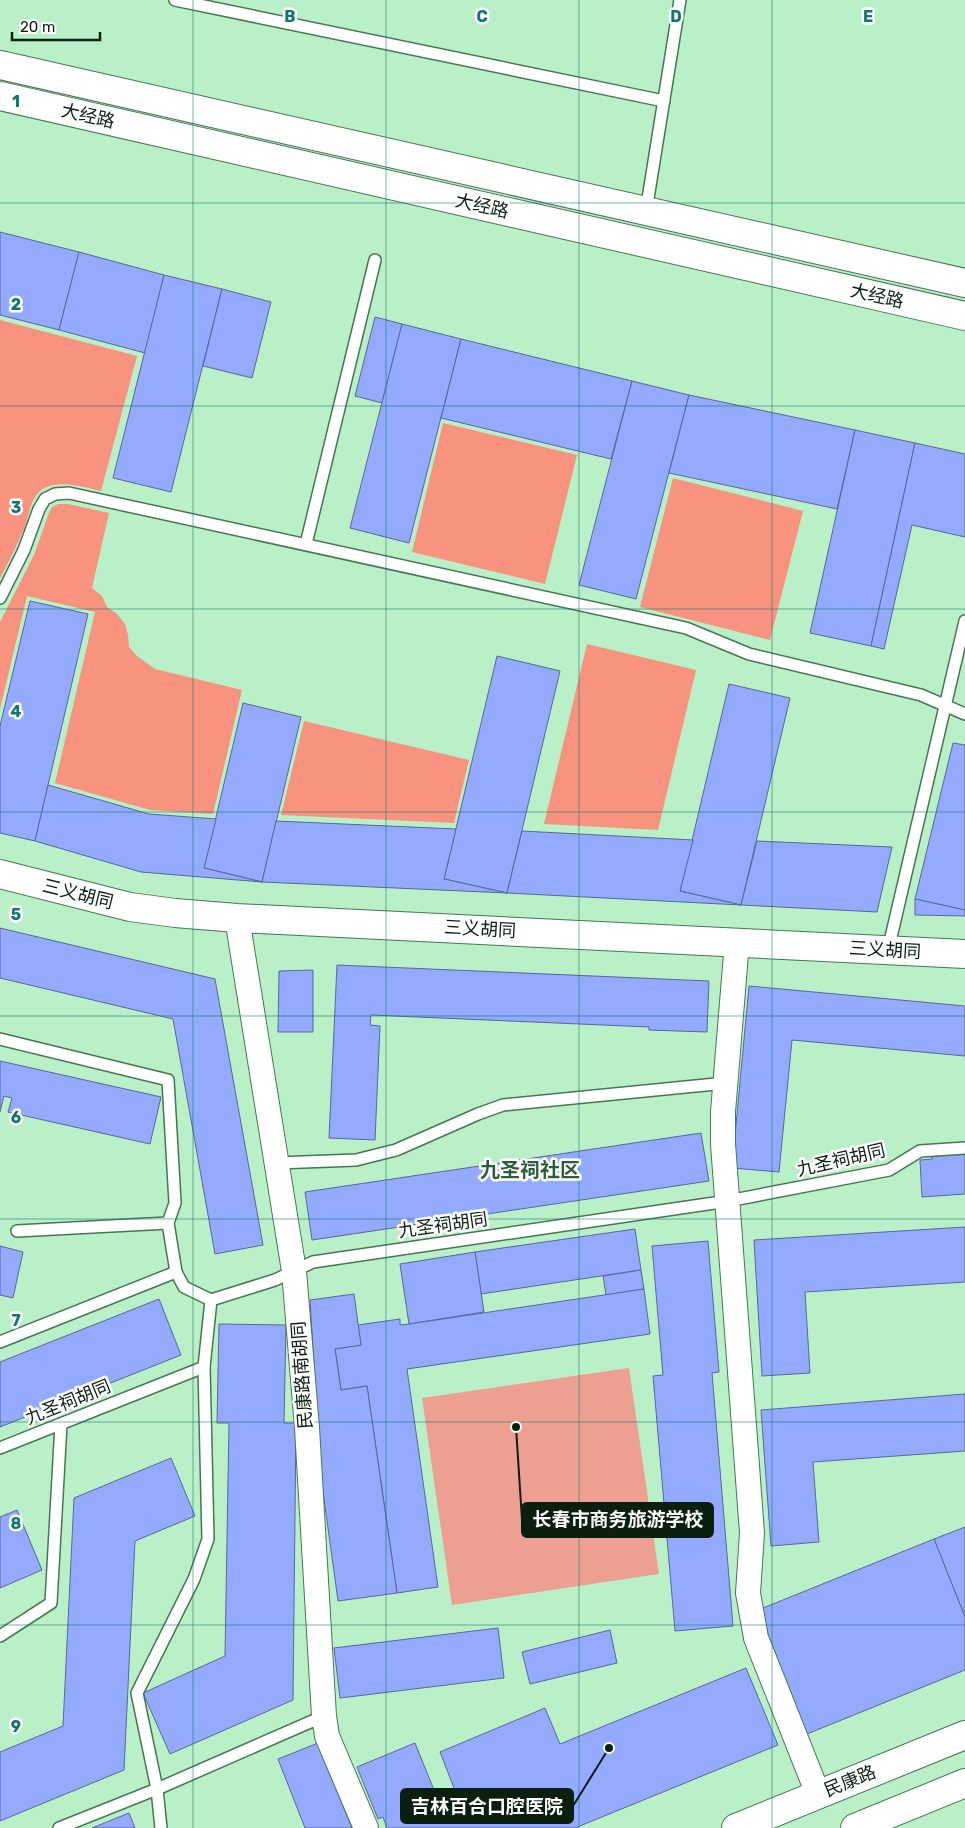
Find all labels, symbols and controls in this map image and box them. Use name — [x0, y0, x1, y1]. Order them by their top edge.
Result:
text: B — [284, 7, 296, 26]
text: C — [476, 7, 488, 26]
text: D — [670, 7, 682, 26]
text: E — [863, 7, 873, 26]
scale bar — [12, 10, 100, 42]
text: 20 m — [20, 18, 55, 36]
text: 1 — [12, 92, 20, 111]
street label: 大经路 — [59, 99, 117, 133]
street label: 大经路 — [453, 189, 511, 223]
street label: 大经路 — [848, 279, 906, 313]
text: 2 — [11, 295, 21, 314]
text: 3 — [11, 498, 21, 517]
text: 4 — [11, 702, 22, 721]
street label: 三义胡同 — [40, 875, 116, 913]
text: 5 — [11, 905, 21, 924]
street label: 三义胡同 — [443, 916, 517, 942]
street label: 三义胡同 — [848, 937, 922, 963]
text: 6 — [11, 1108, 21, 1127]
street label: 九圣祠胡同 — [795, 1139, 887, 1181]
district label: 九圣祠社区 — [480, 1158, 580, 1182]
street label: 九圣祠胡同 — [397, 1208, 489, 1242]
text: 7 — [11, 1311, 21, 1330]
street label: 民康路南胡同 — [287, 1320, 317, 1430]
street label: 九圣祠胡同 — [22, 1375, 114, 1429]
callout: 长春市商务旅游学校 — [522, 1503, 713, 1537]
text: 长春市商务旅游学校 — [532, 1508, 704, 1531]
text: 8 — [11, 1514, 22, 1533]
text: 9 — [11, 1717, 21, 1736]
street label: 民康路 — [821, 1761, 879, 1801]
callout: 吉林百合口腔医院 — [401, 1789, 573, 1823]
text: 吉林百合口腔医院 — [411, 1795, 563, 1818]

